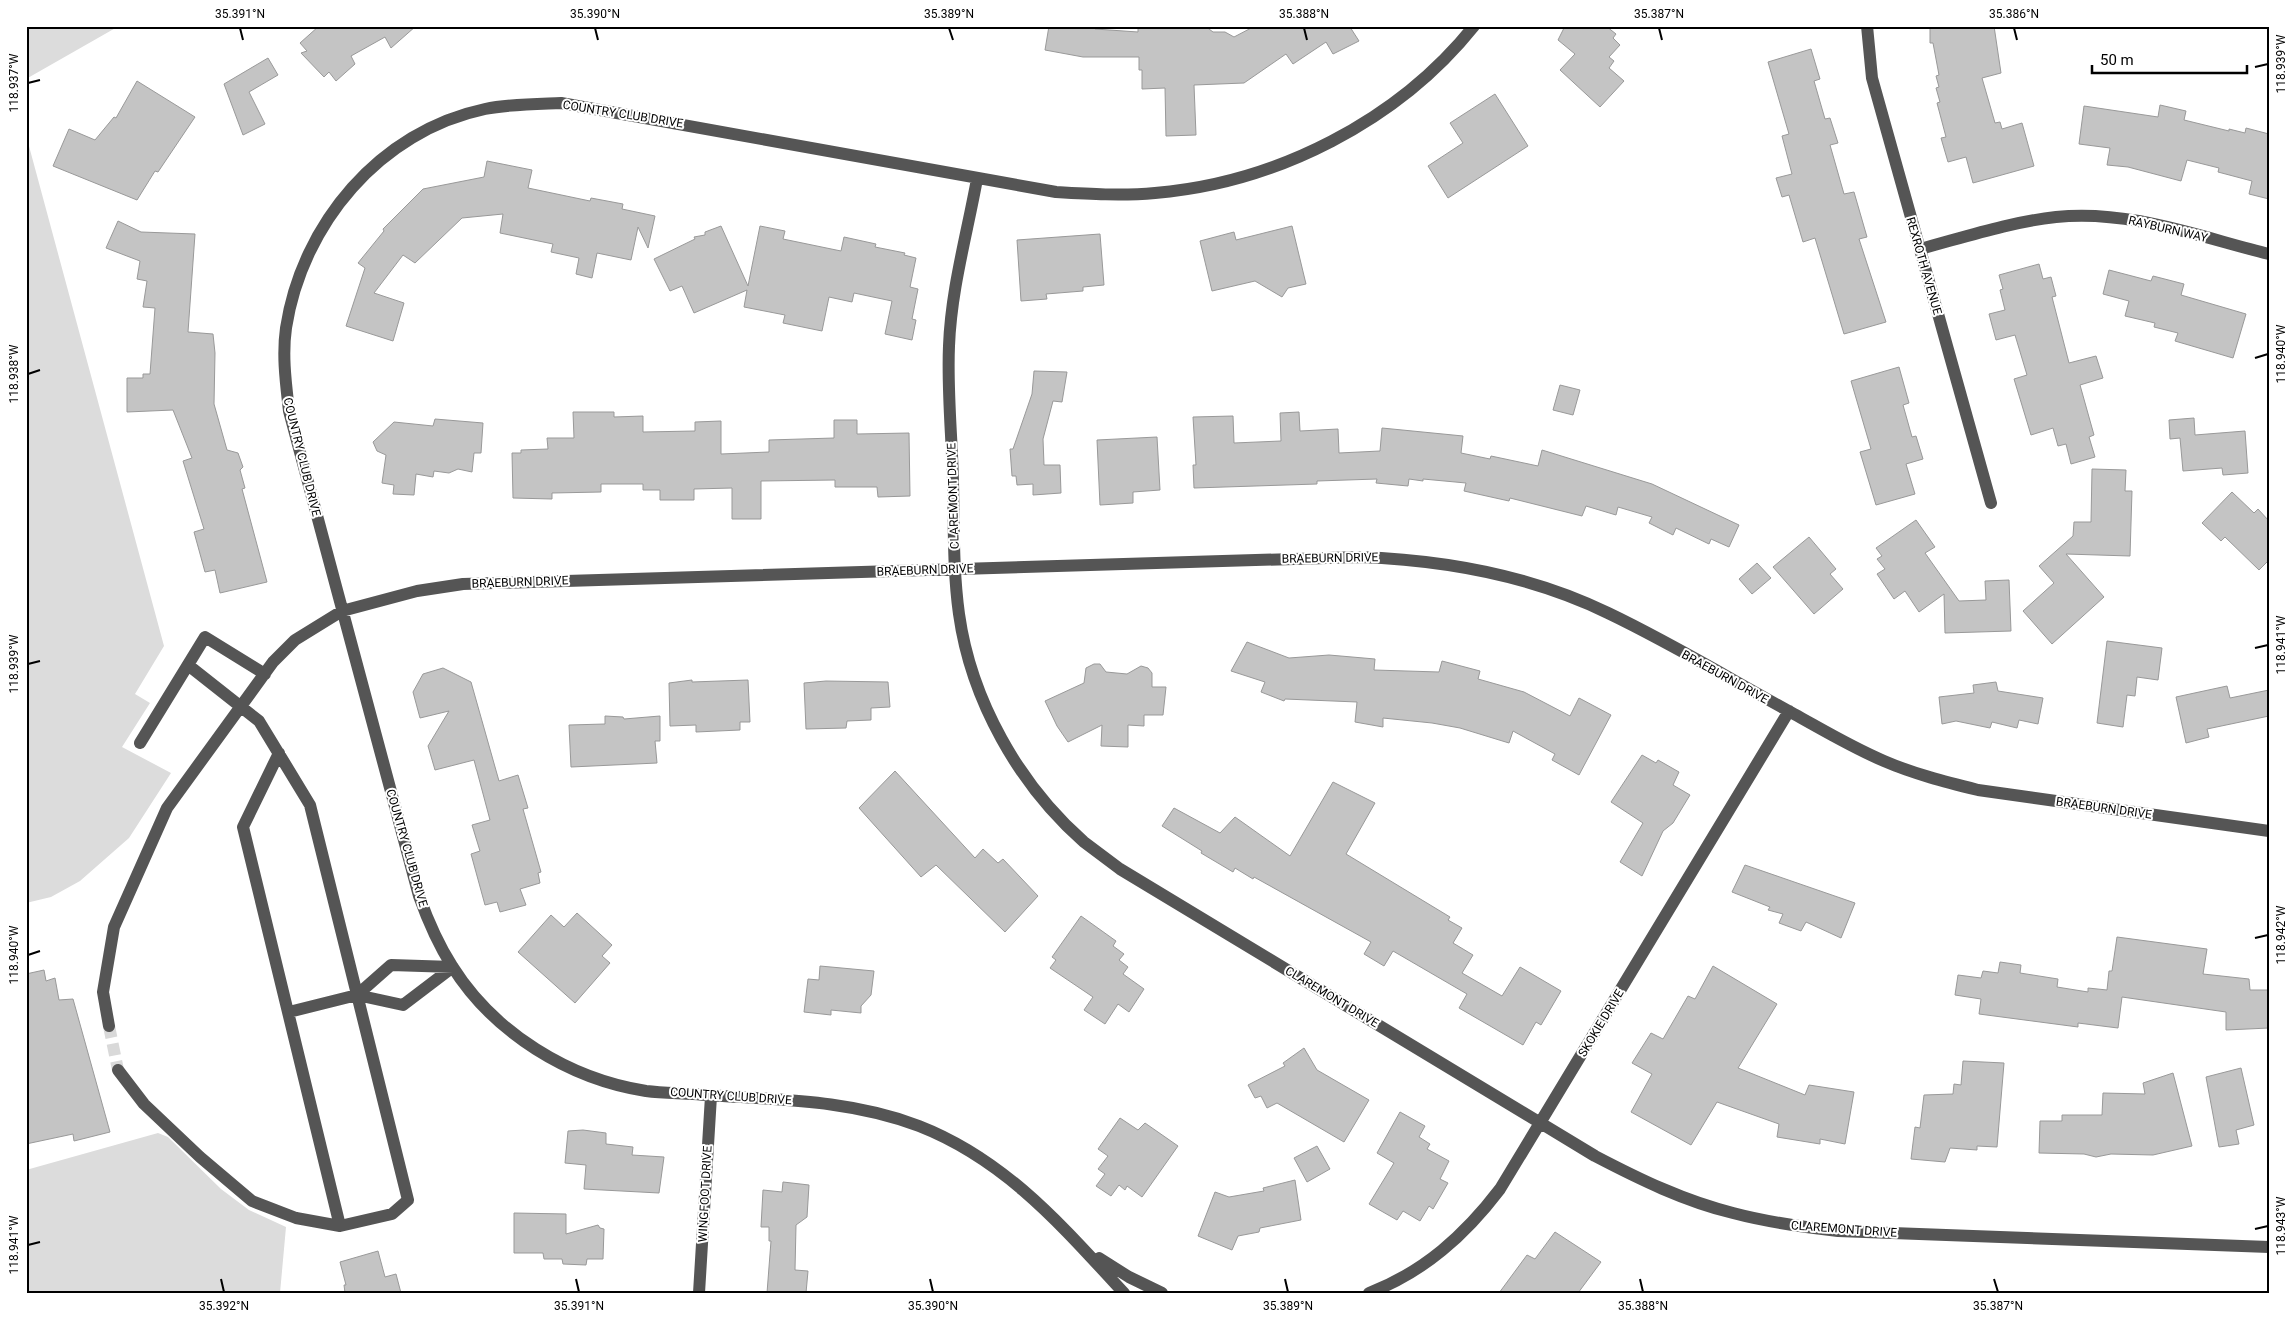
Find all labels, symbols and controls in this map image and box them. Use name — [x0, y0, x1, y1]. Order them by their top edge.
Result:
text: 35.391°N — [215, 7, 265, 21]
text: 35.390°N — [570, 7, 620, 21]
text: 35.389°N — [924, 7, 974, 21]
text: 35.388°N — [1279, 7, 1329, 21]
text: 35.387°N — [1634, 7, 1684, 21]
text: 35.386°N — [1989, 7, 2039, 21]
text: 118.939°W — [2274, 34, 2288, 93]
scale bar — [2092, 42, 2248, 74]
text: 50 m — [2100, 51, 2134, 69]
text: 118.937°W — [7, 53, 21, 112]
street label: COUNTRY CLUB DRIVE — [562, 98, 684, 130]
street label: RAYBURN WAY — [2127, 213, 2210, 245]
street label: REXROTH AVENUE — [1903, 216, 1945, 317]
text: 118.940°W — [2274, 324, 2288, 383]
text: 118.938°W — [7, 344, 21, 403]
street label: COUNTRY CLUB DRIVE — [280, 396, 324, 518]
street label: CLAREMONT DRIVE — [944, 442, 962, 549]
street label: BRAEBURN DRIVE — [1282, 550, 1379, 566]
street label: BRAEBURN DRIVE — [876, 561, 974, 579]
street label: BRAEBURN DRIVE — [471, 573, 569, 591]
text: 118.941°W — [2274, 615, 2288, 674]
text: 118.939°W — [7, 634, 21, 693]
street label: BRAEBURN DRIVE — [1679, 647, 1771, 707]
street label: COUNTRY CLUB DRIVE — [383, 787, 431, 909]
street label: BRAEBURN DRIVE — [2055, 794, 2153, 822]
text: 118.942°W — [2274, 905, 2288, 964]
text: 118.940°W — [7, 925, 21, 984]
street label: CLAREMONT DRIVE — [1283, 964, 1381, 1031]
street label: SKOKIE DRIVE — [1575, 987, 1627, 1059]
street label: COUNTRY CLUB DRIVE — [670, 1085, 792, 1107]
street label: WINGFOOT DRIVE — [695, 1145, 715, 1243]
text: 118.943°W — [2274, 1196, 2288, 1255]
text: 118.941°W — [7, 1215, 21, 1274]
street label: CLAREMONT DRIVE — [1790, 1218, 1898, 1240]
text: 35.392°N — [199, 1299, 249, 1313]
text: 35.391°N — [554, 1299, 604, 1313]
text: 35.390°N — [908, 1299, 958, 1313]
text: 35.389°N — [1263, 1299, 1313, 1313]
text: 35.388°N — [1618, 1299, 1668, 1313]
text: 35.387°N — [1973, 1299, 2023, 1313]

